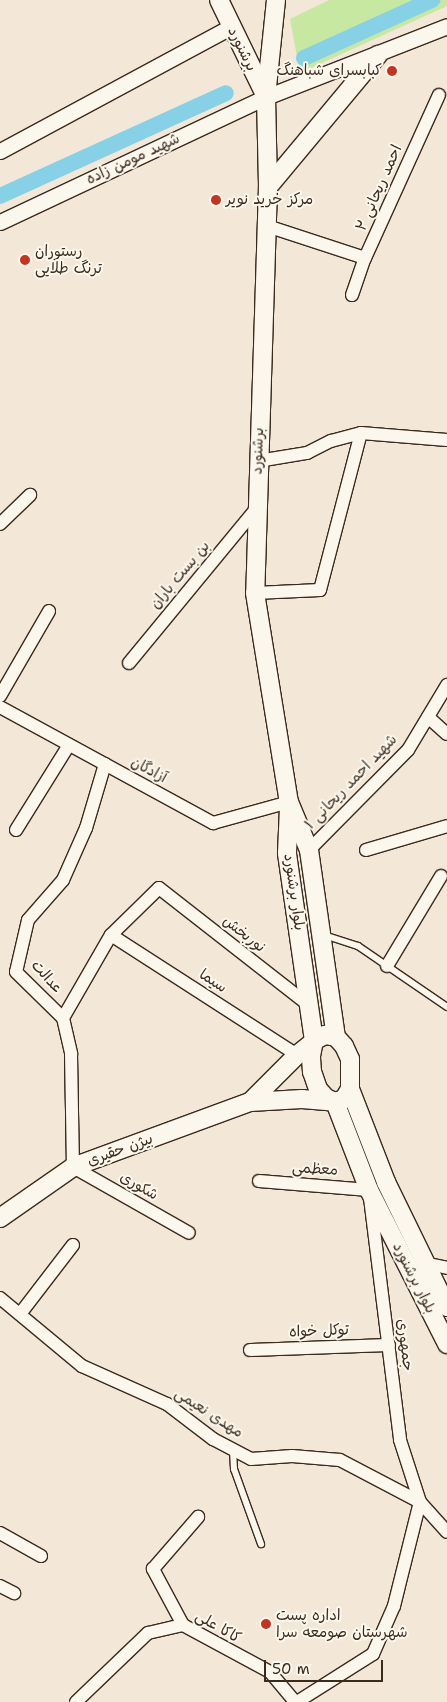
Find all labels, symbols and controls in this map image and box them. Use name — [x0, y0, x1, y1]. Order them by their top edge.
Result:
street label: برشنورد — [224, 24, 260, 74]
place label: کبابسرای شباهنگ — [276, 62, 382, 80]
marker: کبابسرای شباهنگ — [386, 65, 398, 77]
street label: شهید مومن زاده — [83, 129, 183, 189]
street label: احمد ریحانی ۲ — [352, 142, 406, 234]
place label: مرکز خرید نویر — [226, 191, 313, 209]
marker: مرکز خرید نویر — [210, 194, 222, 206]
place label: رستوران ترنگ طلایی — [35, 242, 102, 277]
marker: رستوران ترنگ طلایی — [19, 254, 31, 266]
street label: برشنورد — [248, 427, 268, 475]
street label: بن بست باران — [146, 537, 214, 613]
street label: شهید احمد ریحانی ۱ — [301, 731, 401, 833]
street label: آزادگان — [128, 753, 170, 787]
street label: بلوار برشنورد — [280, 852, 308, 932]
street label: نوربخش — [219, 912, 269, 956]
street label: عدالت — [27, 957, 67, 997]
street label: سیما — [196, 965, 230, 997]
street label: بیژن حقیری — [85, 1130, 155, 1170]
street label: معظمی — [291, 1158, 339, 1180]
street label: شکوری — [117, 1168, 161, 1204]
street label: بلوار برشنورد — [388, 1239, 440, 1317]
street label: جمهوری — [393, 1318, 417, 1372]
street label: توکل خواه — [289, 1321, 349, 1341]
street label: مهدی نعیمی — [171, 1384, 247, 1442]
place label: اداره پست شهرستان صومعه سرا — [276, 1606, 408, 1641]
street label: کاکا علی — [192, 1607, 244, 1647]
marker: اداره پست شهرستان صومعه سرا — [260, 1618, 272, 1630]
scale bar — [267, 1650, 386, 1682]
text: 50 m — [272, 1659, 310, 1679]

